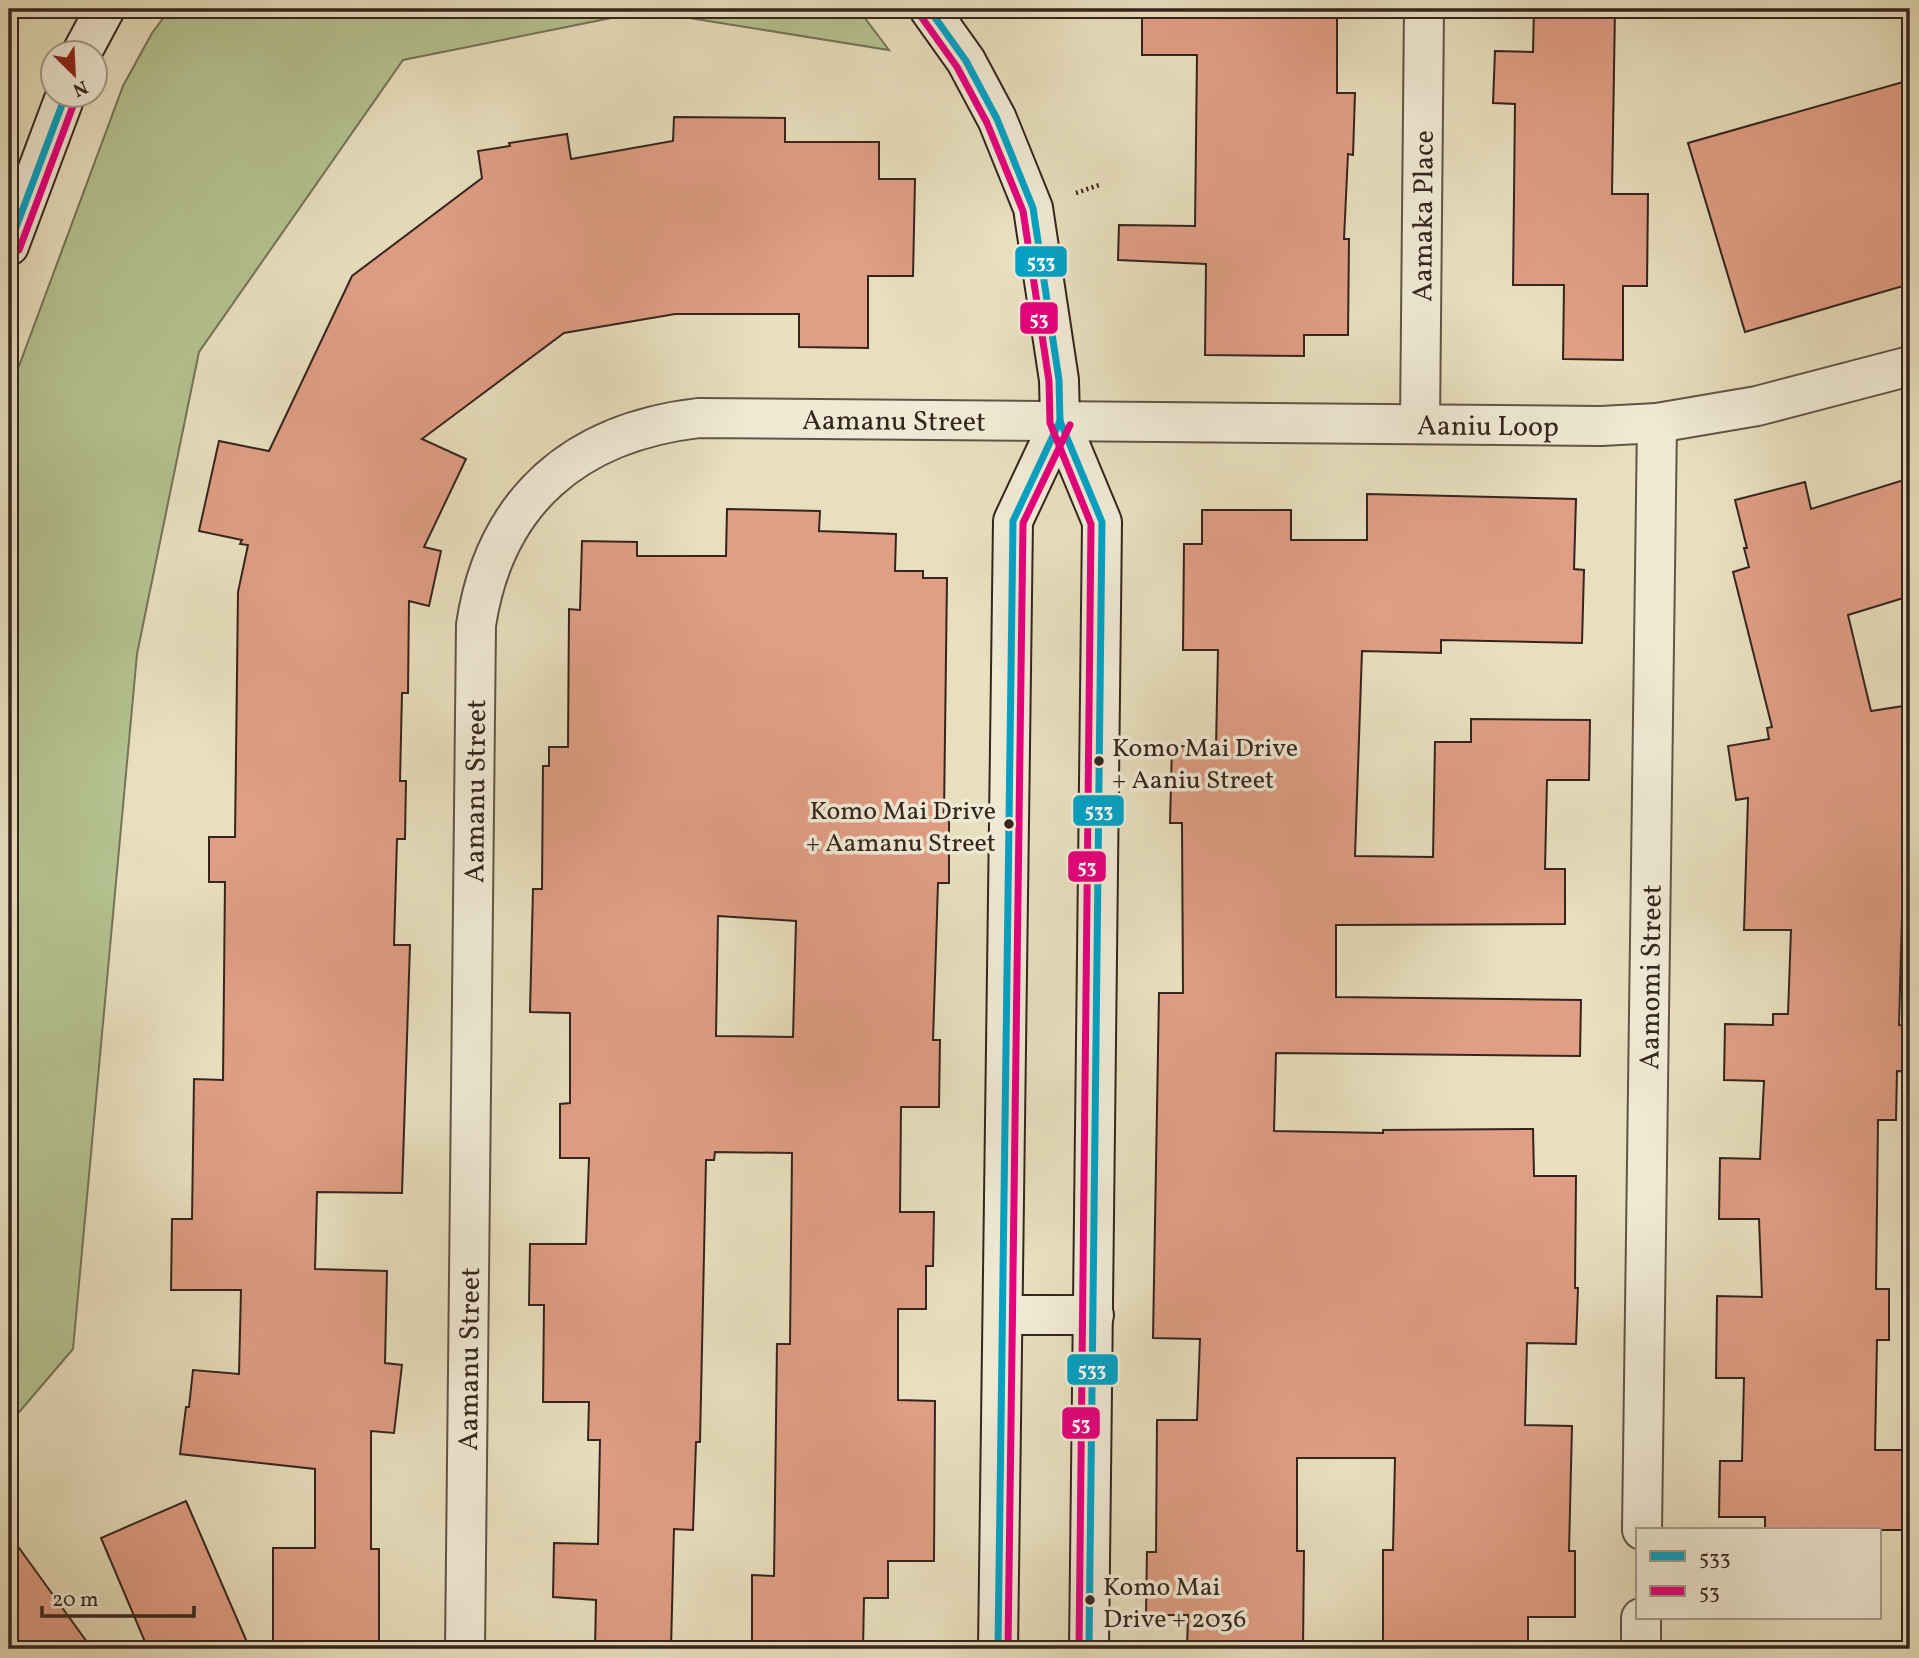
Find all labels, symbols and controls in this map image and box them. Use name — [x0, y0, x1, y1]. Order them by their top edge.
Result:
north arrow — [38, 38, 108, 108]
text: N — [68, 73, 92, 102]
street label: Aamaka Place — [1404, 130, 1445, 302]
line badge: 533 — [1014, 245, 1068, 278]
text: 533 — [1027, 250, 1055, 276]
line badge: 53 — [1019, 301, 1059, 335]
text: 53 — [1030, 307, 1048, 333]
street label: Aamanu Street — [802, 402, 986, 443]
street label: Aaniu Loop — [1417, 407, 1559, 448]
street label: Aamanu Street — [456, 699, 497, 883]
place label: Komo Mai Drive + Aaniu Street — [1112, 731, 1298, 799]
marker: Komo Mai Drive + Aaniu Street — [1092, 754, 1106, 768]
place label: Komo Mai Drive + Aamanu Street — [806, 794, 996, 862]
line badge: 533 — [1072, 794, 1125, 827]
text: 533 — [1085, 799, 1113, 825]
marker: Komo Mai Drive + Aamanu Street — [1002, 817, 1016, 831]
line badge: 53 — [1067, 850, 1107, 883]
text: 53 — [1078, 855, 1096, 881]
street label: Aamomi Street — [1631, 884, 1673, 1070]
street label: Aamanu Street — [450, 1267, 491, 1451]
line badge: 533 — [1066, 1353, 1119, 1386]
text: 533 — [1078, 1358, 1106, 1384]
line badge: 53 — [1061, 1406, 1101, 1440]
text: 53 — [1072, 1412, 1090, 1438]
legend — [1636, 1528, 1881, 1620]
text: 533 — [1699, 1544, 1731, 1573]
place label: Komo Mai Drive + 2036 — [1103, 1570, 1246, 1638]
scale bar — [42, 1574, 194, 1618]
text: 53 — [1699, 1578, 1720, 1607]
text: 20 m — [52, 1586, 98, 1615]
marker: Komo Mai Drive + 2036 — [1083, 1593, 1097, 1607]

